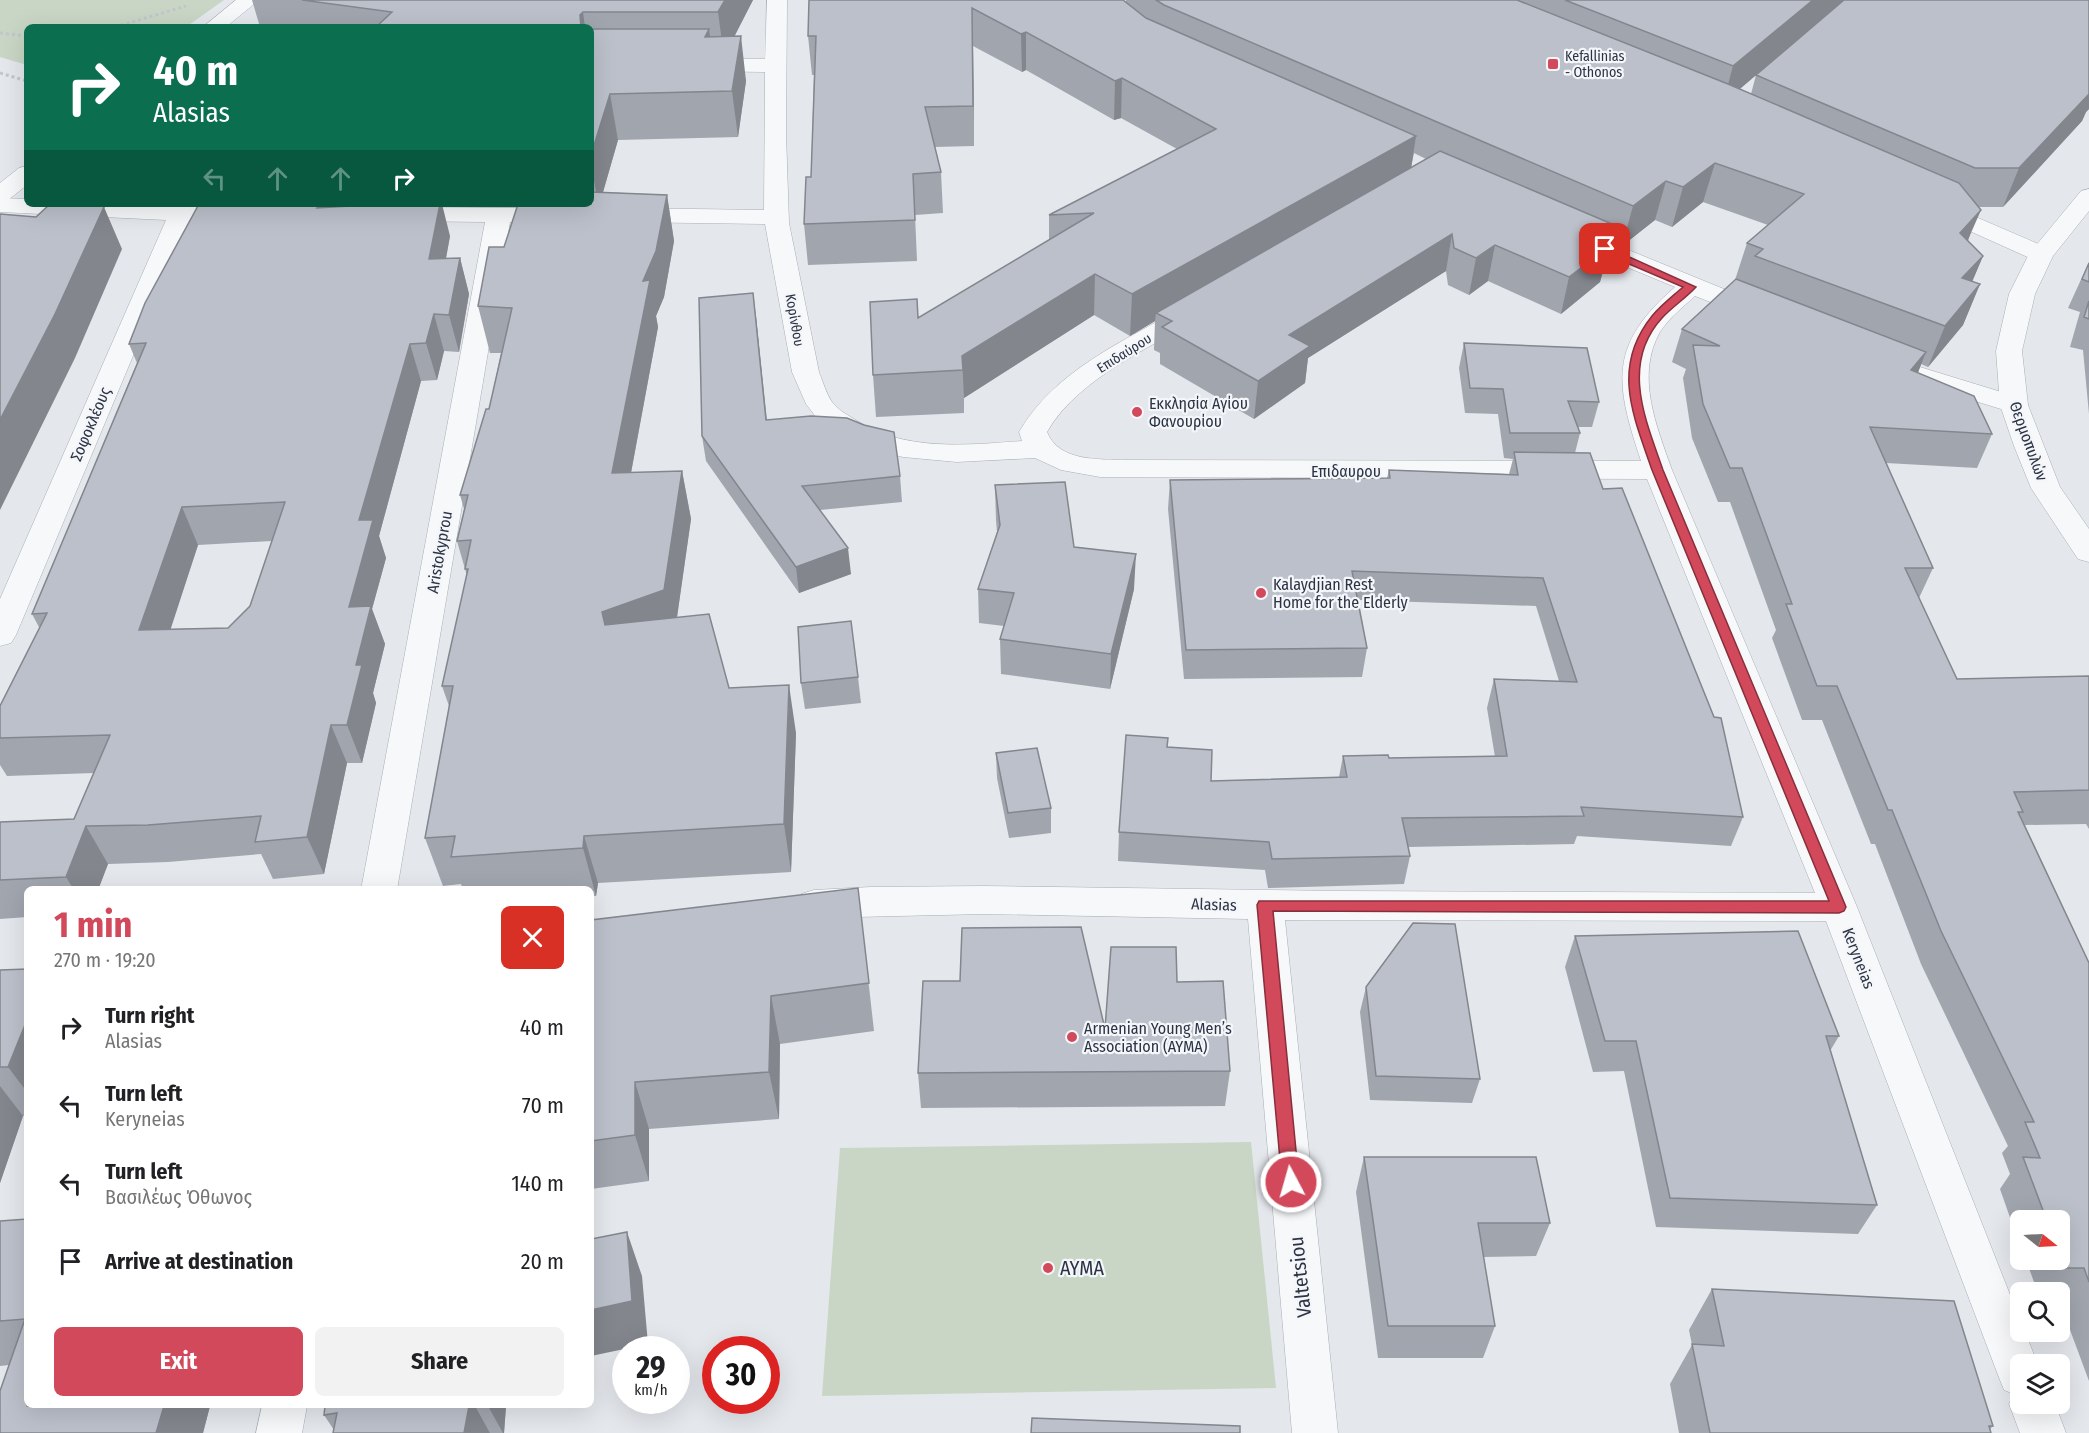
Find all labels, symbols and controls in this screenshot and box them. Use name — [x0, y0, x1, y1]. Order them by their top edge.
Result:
text: 40 m — [153, 46, 238, 96]
icon: right — [54, 48, 132, 126]
place label: Kefallinias - Othonos — [1565, 48, 1624, 81]
marker: Kefallinias - Othonos — [1546, 57, 1560, 71]
text: Alasias — [153, 97, 230, 129]
icon: left — [198, 162, 231, 195]
icon: ahead — [261, 162, 294, 195]
icon: ahead — [324, 162, 357, 195]
icon: right — [387, 162, 420, 195]
pin — [1579, 223, 1630, 274]
icon: arrive — [1588, 232, 1621, 265]
street label: Κορίνθου — [782, 292, 808, 348]
street label: Επιδαύρου — [1094, 330, 1155, 377]
street label: Σοφοκλέους — [66, 384, 115, 464]
place label: Εκκλησία Αγίου Φανουρίου — [1149, 394, 1248, 431]
street label: Θερμοπυλών — [2005, 399, 2052, 484]
marker: Εκκλησία Αγίου Φανουρίου — [1130, 405, 1144, 419]
street label: Επιδαυρου — [1311, 462, 1381, 481]
street label: Aristokyprou — [423, 509, 456, 595]
place label: Kalaydjian Rest Home for the Elderly — [1273, 575, 1409, 612]
marker: Kalaydjian Rest Home for the Elderly — [1254, 586, 1268, 600]
street label: Alasias — [1191, 894, 1237, 915]
text: 1 min — [54, 903, 132, 947]
button: close — [501, 906, 564, 969]
street label: Keryneias — [1838, 925, 1879, 992]
text: 270 m · 19:20 — [54, 948, 156, 972]
text: Turn right — [105, 1002, 194, 1029]
icon: right — [54, 1011, 87, 1044]
text: 40 m — [520, 1014, 564, 1041]
place label: Armenian Young Men’s Association (AYMA) — [1084, 1019, 1232, 1056]
text: Alasias — [105, 1029, 162, 1053]
marker: Armenian Young Men’s Association (AYMA) — [1065, 1030, 1079, 1044]
text: Turn left — [105, 1080, 183, 1107]
icon: left — [54, 1089, 87, 1122]
text: 70 m — [522, 1092, 564, 1119]
text: Keryneias — [105, 1107, 185, 1131]
position arrow — [1259, 1150, 1323, 1214]
text: Turn left — [105, 1158, 183, 1185]
icon: left — [54, 1167, 87, 1200]
text: 140 m — [511, 1170, 564, 1197]
text: Βασιλέως Όθωνος — [105, 1185, 252, 1209]
north arrow — [2010, 1210, 2070, 1270]
map controls — [2010, 1210, 2070, 1414]
street label: Valtetsiou — [1284, 1235, 1316, 1319]
icon: arrive — [54, 1245, 87, 1278]
text: Arrive at destination — [105, 1248, 293, 1275]
text: 20 m — [521, 1248, 564, 1275]
place label: ΑΥΜΑ — [1060, 1256, 1104, 1280]
marker: ΑΥΜΑ — [1041, 1261, 1055, 1275]
button: search — [2010, 1282, 2070, 1342]
button: Exit — [54, 1327, 303, 1396]
button: Share — [315, 1327, 564, 1396]
speed limit sign: 30 — [702, 1336, 780, 1414]
text: 29 — [636, 1350, 666, 1386]
button: layers — [2010, 1354, 2070, 1414]
text: km/h — [634, 1381, 668, 1399]

